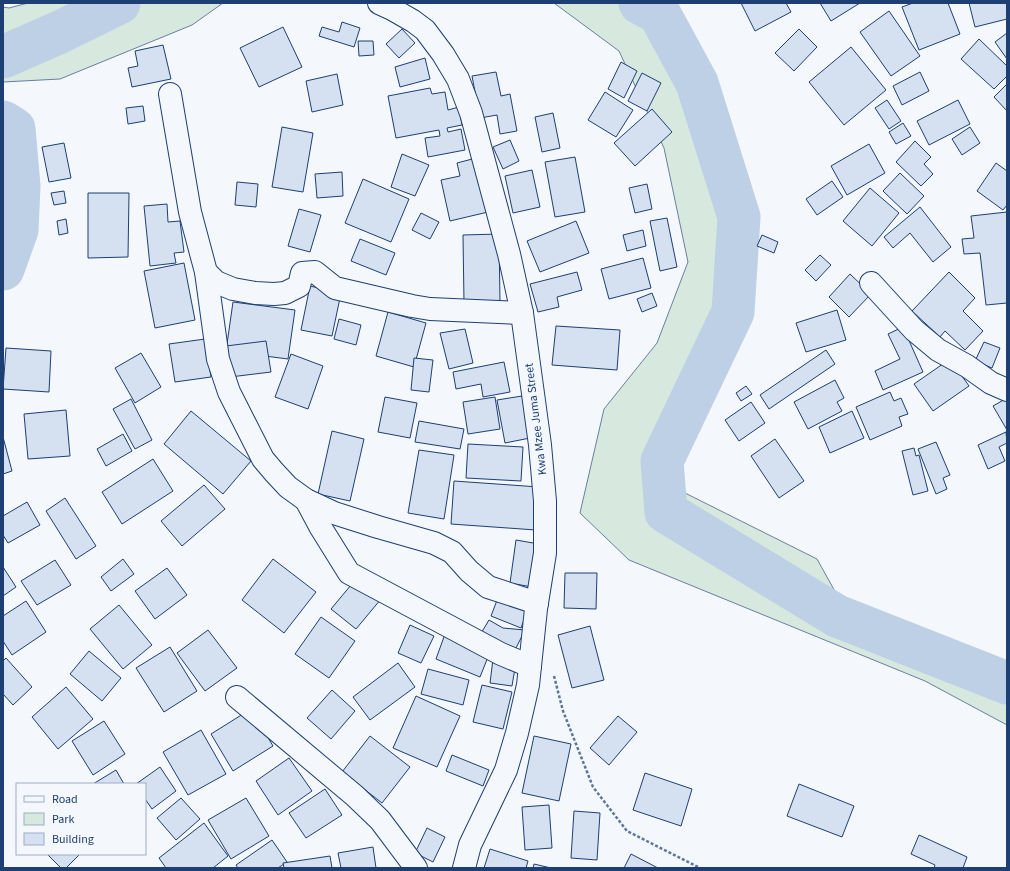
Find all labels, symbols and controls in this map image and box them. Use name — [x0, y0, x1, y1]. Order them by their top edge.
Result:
street label: Kwa Mzee Juma Street — [521, 362, 551, 476]
legend — [16, 783, 146, 855]
text: Road — [52, 791, 78, 808]
text: Park — [52, 811, 74, 828]
text: Building — [52, 831, 94, 848]

